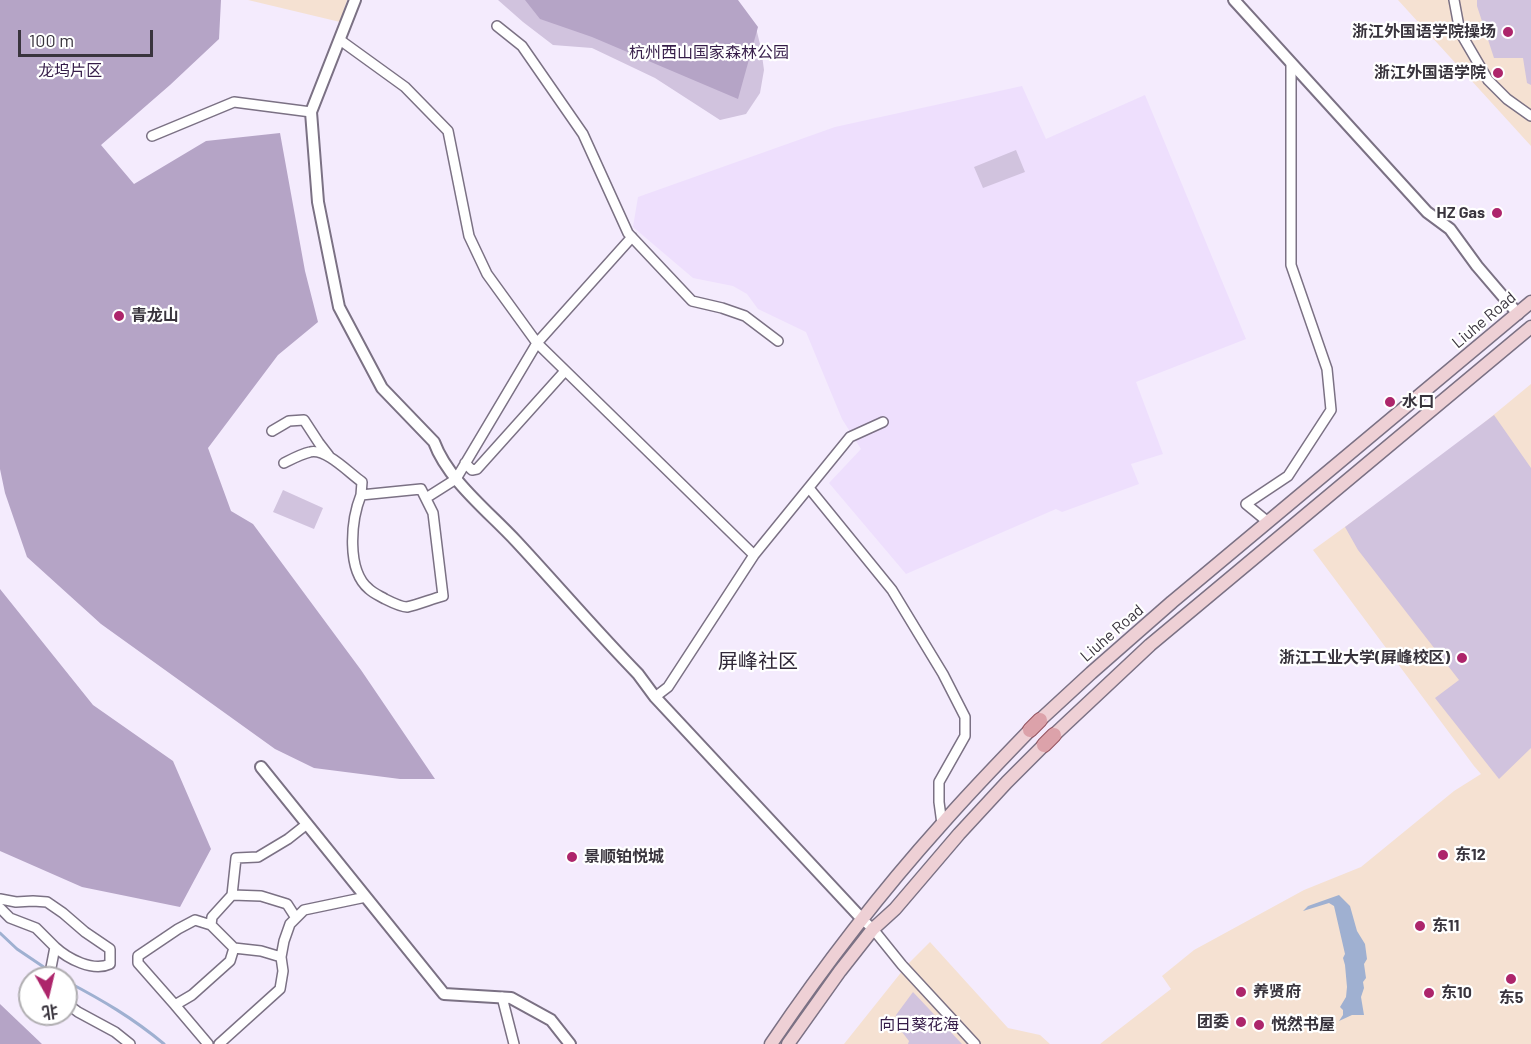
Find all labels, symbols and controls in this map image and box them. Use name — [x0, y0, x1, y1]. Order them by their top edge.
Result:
scale bar — [21, 18, 156, 56]
place label: 浙江外国语学院操场 — [1352, 22, 1496, 42]
marker: 浙江外国语学院操场 — [1501, 25, 1515, 39]
text: 100 m — [29, 29, 74, 51]
park label: 杭州西山国家森林公园 — [629, 43, 789, 63]
park label: 龙坞片区 — [38, 61, 102, 81]
place label: 浙江外国语学院 — [1374, 63, 1486, 83]
marker: 浙江外国语学院 — [1491, 66, 1505, 80]
place label: HZ Gas — [1437, 203, 1485, 223]
marker: HZ Gas — [1490, 206, 1504, 220]
street label: Liuhe Road — [1448, 288, 1520, 352]
place label: 青龙山 — [131, 306, 179, 326]
marker: 青龙山 — [112, 309, 126, 323]
place label: 水口 — [1402, 392, 1434, 412]
marker: 水口 — [1383, 395, 1397, 409]
street label: Liuhe Road — [1077, 600, 1147, 666]
place label: 浙江工业大学(屏峰校区) — [1279, 648, 1450, 668]
district label: 屏峰社区 — [718, 649, 798, 673]
marker: 浙江工业大学(屏峰校区) — [1455, 651, 1469, 665]
place label: 东12 — [1455, 845, 1486, 865]
place label: 景顺铂悦城 — [584, 847, 664, 867]
marker: 东12 — [1436, 848, 1450, 862]
marker: 景顺铂悦城 — [565, 850, 579, 864]
place label: 东11 — [1432, 916, 1459, 936]
marker: 东11 — [1413, 919, 1427, 933]
north arrow — [18, 966, 78, 1026]
marker: 东5 — [1504, 972, 1518, 986]
place label: 养贤府 — [1253, 982, 1301, 1002]
place label: 东10 — [1441, 983, 1472, 1003]
marker: 养贤府 — [1234, 985, 1248, 999]
marker: 东10 — [1422, 986, 1436, 1000]
place label: 东5 — [1499, 988, 1523, 1008]
text: 北 — [41, 1002, 60, 1023]
place label: 团委 — [1197, 1012, 1229, 1032]
park label: 向日葵花海 — [879, 1015, 959, 1035]
marker: 团委 — [1234, 1015, 1248, 1029]
place label: 悦然书屋 — [1271, 1015, 1335, 1035]
marker: 悦然书屋 — [1252, 1018, 1266, 1032]

